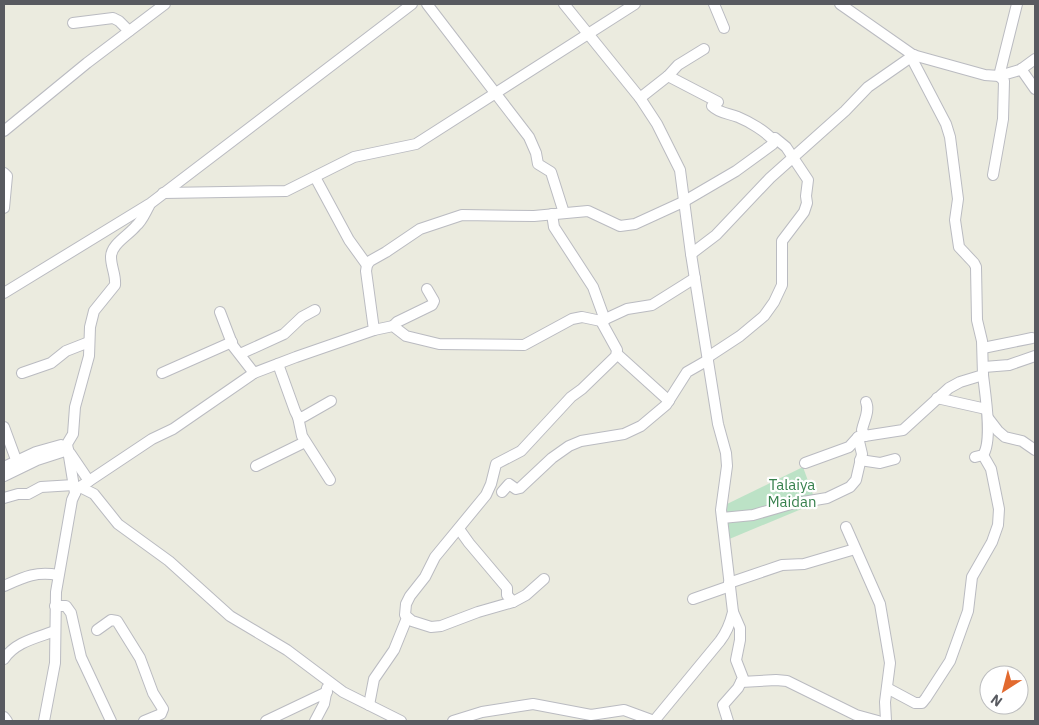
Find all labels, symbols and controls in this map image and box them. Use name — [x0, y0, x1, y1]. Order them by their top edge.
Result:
park label: Talaiya Maidan — [767, 475, 817, 511]
north arrow — [979, 665, 1029, 715]
text: N — [987, 690, 1006, 711]

